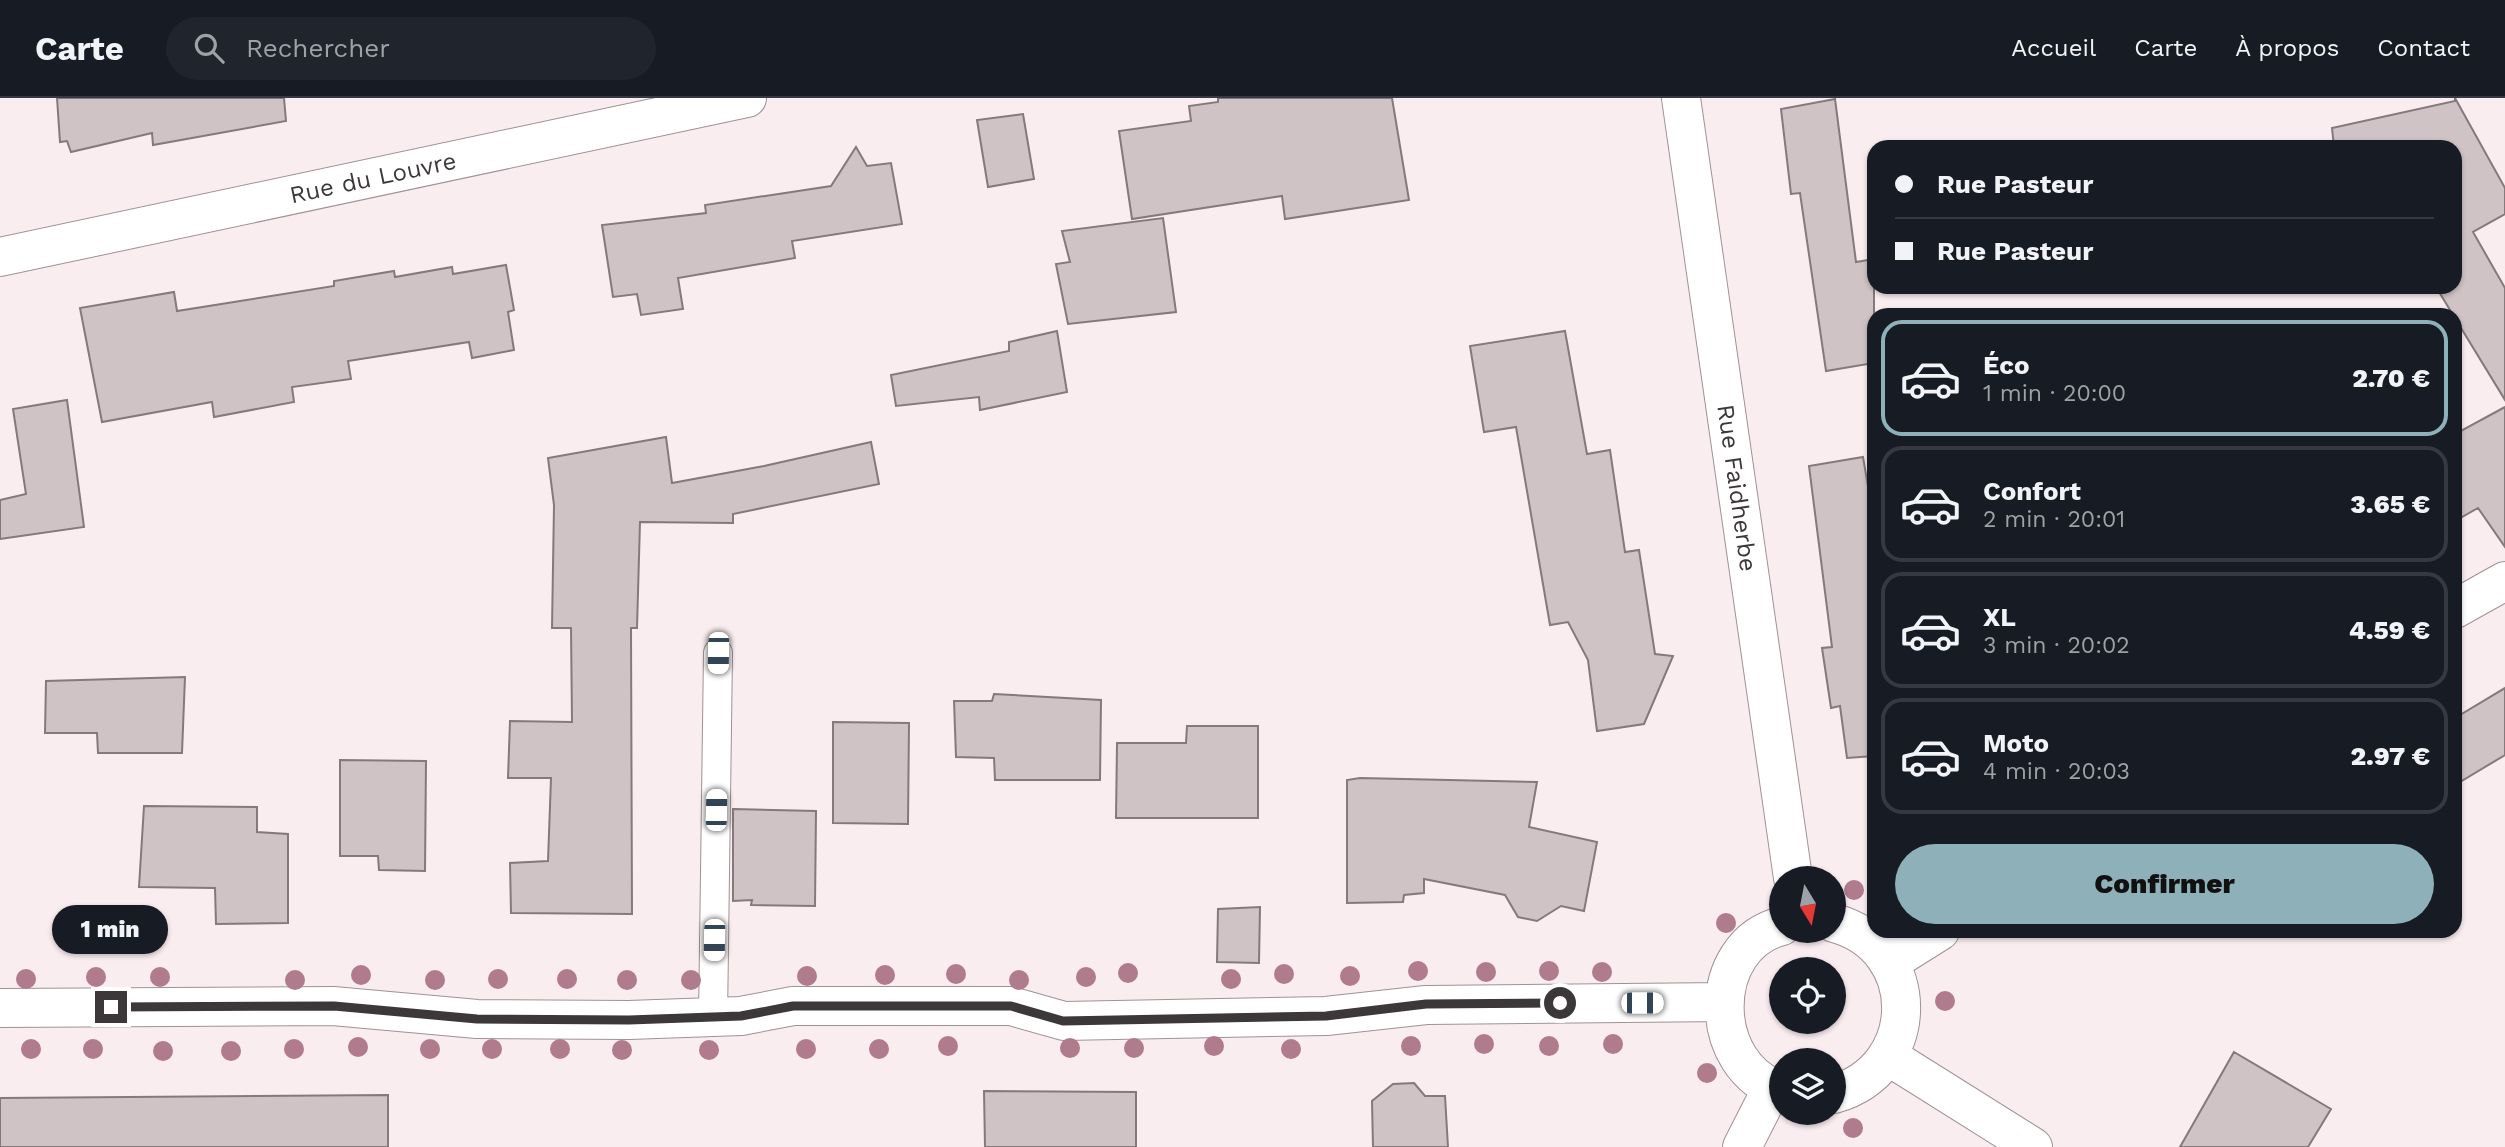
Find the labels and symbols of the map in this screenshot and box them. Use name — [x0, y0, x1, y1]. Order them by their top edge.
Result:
street label: Rue du Louvre — [287, 147, 459, 209]
street label: Rue Faidherbe — [1711, 403, 1763, 573]
car — [708, 632, 729, 674]
car — [706, 789, 727, 831]
north arrow — [1769, 866, 1846, 943]
callout: 1 min — [53, 906, 169, 954]
car — [704, 919, 725, 961]
route start — [1544, 987, 1576, 1019]
route end — [95, 991, 127, 1023]
car — [1622, 993, 1664, 1014]

